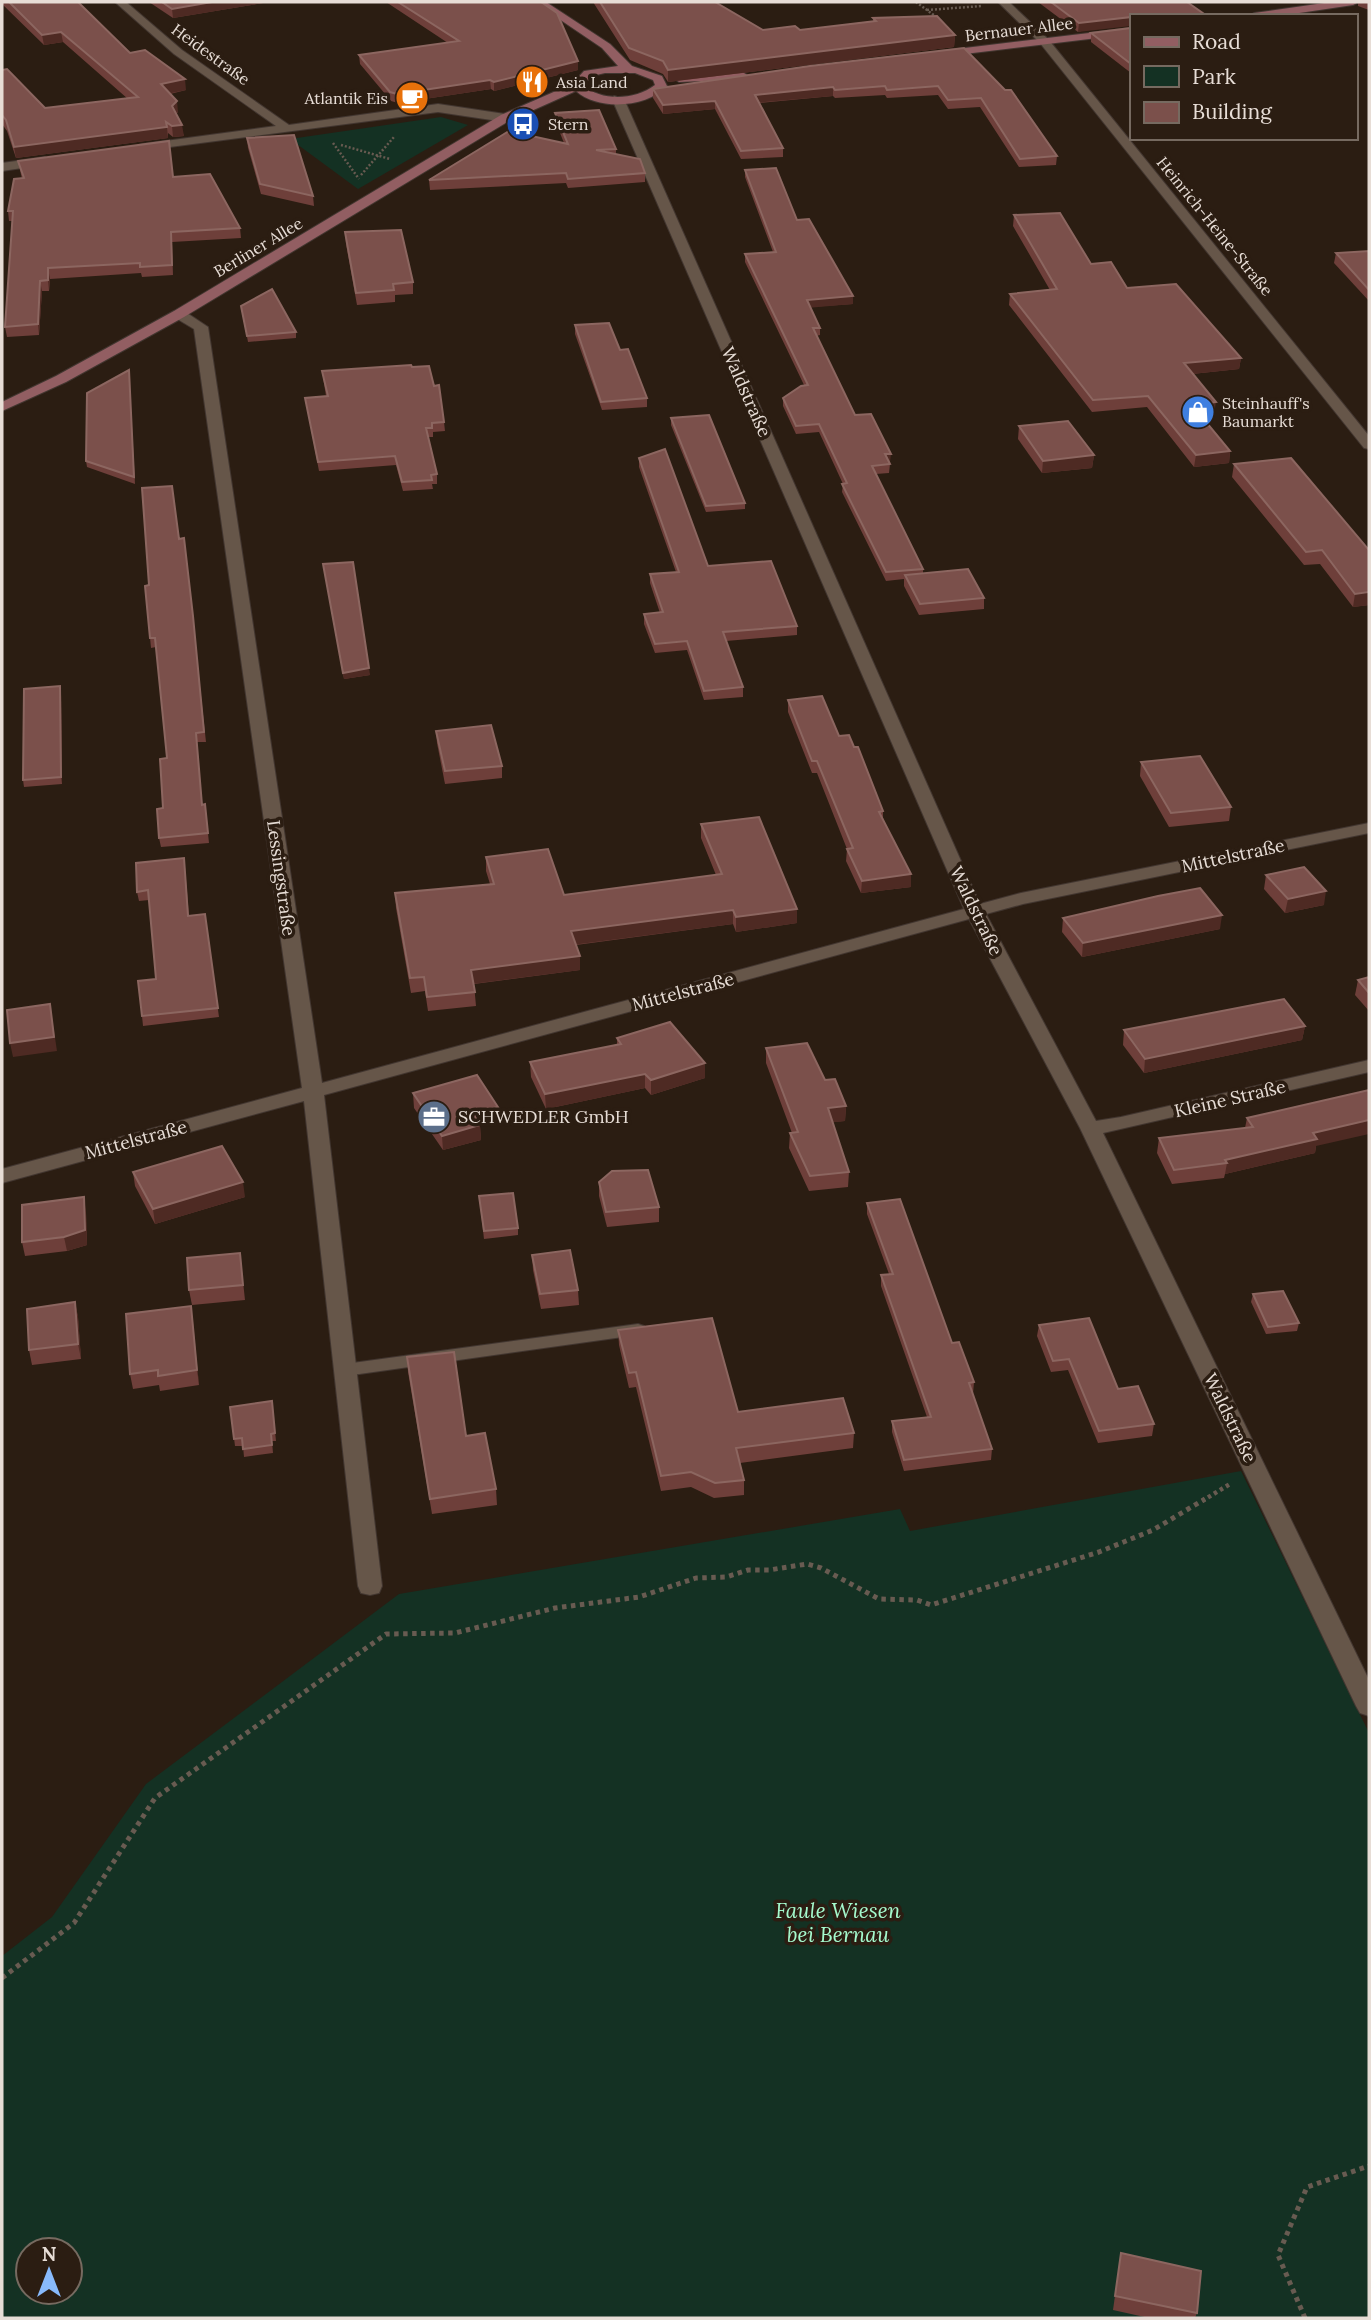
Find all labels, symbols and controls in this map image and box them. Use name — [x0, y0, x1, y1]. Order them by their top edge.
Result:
street label: Bernauer Allee — [964, 12, 1075, 46]
legend — [1130, 14, 1357, 140]
street label: Heidestraße — [168, 19, 254, 89]
text: Road — [1192, 28, 1241, 55]
restaurant icon: Asia Land — [513, 63, 551, 101]
text: Park — [1192, 63, 1236, 90]
place label: Asia Land — [555, 72, 628, 92]
cafe icon: Atlantik Eis — [393, 79, 431, 117]
place label: Atlantik Eis — [303, 88, 388, 108]
text: Building — [1192, 98, 1272, 125]
bus stop icon: Stern — [504, 105, 542, 143]
place label: Stern — [548, 114, 589, 134]
street label: Heinrich-Heine-Straße — [1153, 152, 1277, 300]
street label: Berliner Allee — [210, 213, 306, 281]
street label: Waldstraße — [716, 343, 777, 441]
shop icon: Steinhauff's Baumarkt — [1179, 393, 1217, 431]
place label: Steinhauff's Baumarkt — [1222, 393, 1310, 431]
street label: Lessingstraße — [262, 818, 301, 938]
street label: Mittelstraße — [1179, 833, 1287, 878]
street label: Waldstraße — [945, 862, 1008, 959]
street label: Mittelstraße — [629, 967, 737, 1016]
street label: Kleine Straße — [1172, 1074, 1288, 1122]
office icon: SCHWEDLER GmbH — [415, 1098, 453, 1136]
place label: SCHWEDLER GmbH — [458, 1105, 629, 1128]
street label: Mittelstraße — [82, 1115, 190, 1164]
street label: Waldstraße — [1199, 1369, 1262, 1466]
park label: Faule Wiesen bei Bernau — [775, 1897, 901, 1948]
north arrow — [14, 2236, 84, 2306]
text: N — [42, 2242, 57, 2266]

